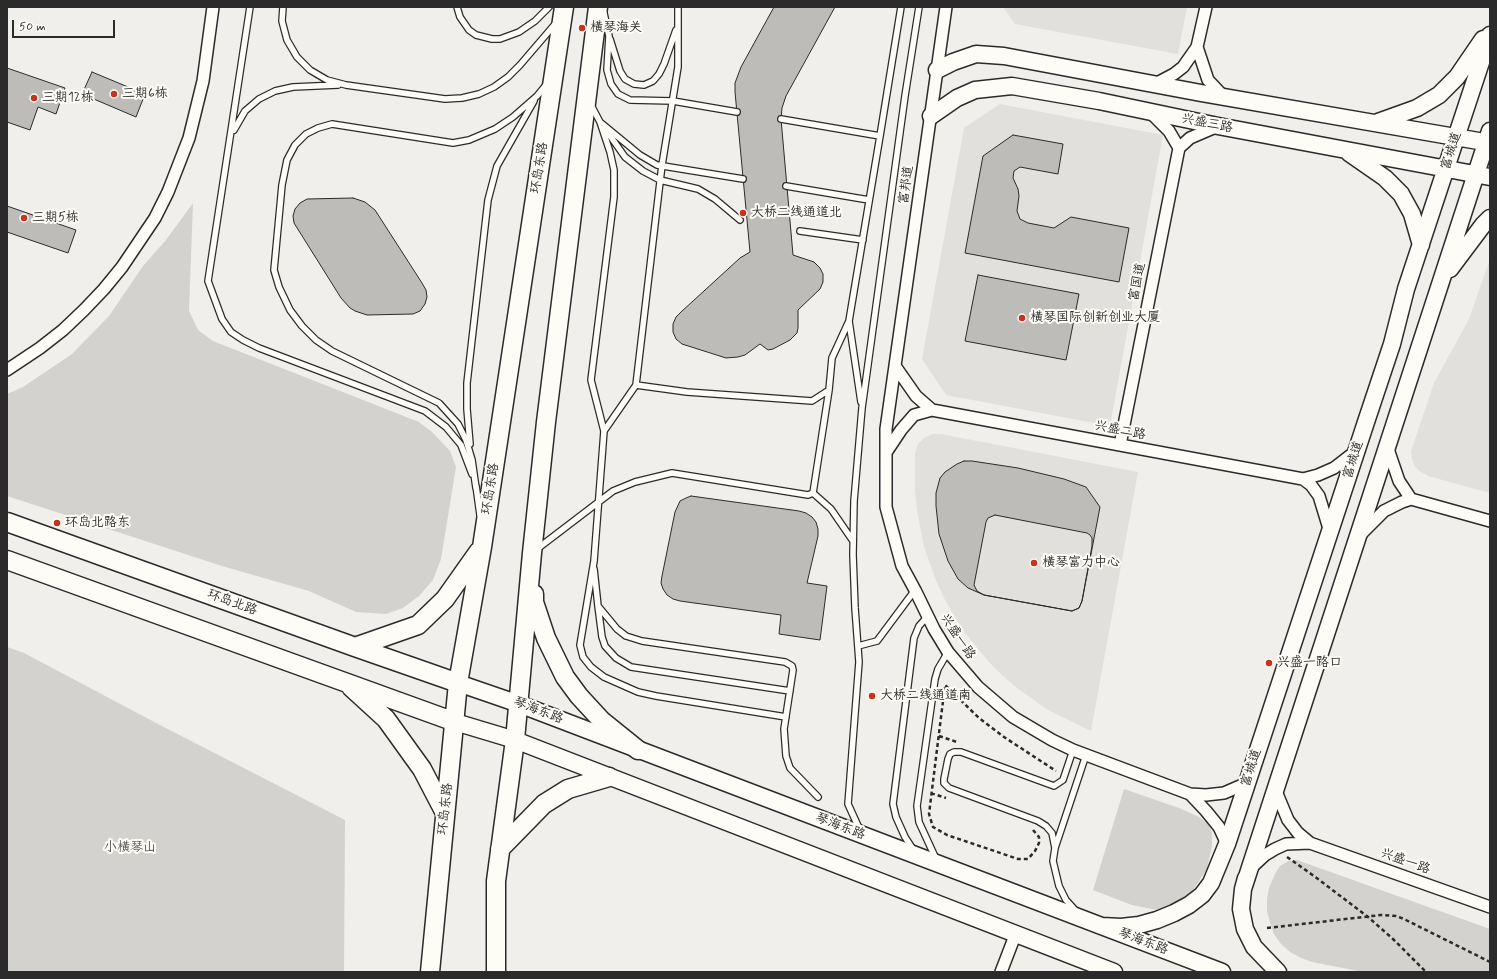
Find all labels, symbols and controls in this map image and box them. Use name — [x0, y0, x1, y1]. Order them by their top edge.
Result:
scale bar — [14, 12, 117, 38]
text: 50 m — [19, 19, 46, 35]
place label: 横琴海关 — [590, 20, 642, 36]
marker: 横琴海关 — [577, 23, 587, 33]
place label: 三期6栋 — [122, 86, 168, 102]
marker: 三期6栋 — [109, 89, 119, 99]
place label: 三期12栋 — [42, 90, 94, 106]
marker: 三期12栋 — [29, 93, 39, 103]
street label: 兴盛三路 — [1180, 111, 1234, 137]
street label: 富城道 — [1439, 130, 1465, 172]
street label: 环岛东路 — [528, 141, 552, 195]
street label: 富邦道 — [897, 165, 917, 205]
place label: 大桥二线通道北 — [751, 205, 842, 221]
marker: 大桥二线通道北 — [738, 208, 748, 218]
place label: 三期5栋 — [32, 210, 79, 226]
marker: 三期5栋 — [19, 213, 29, 223]
street label: 富国道 — [1127, 261, 1149, 303]
place label: 横琴国际创新创业大厦 — [1030, 310, 1160, 326]
marker: 横琴国际创新创业大厦 — [1017, 313, 1027, 323]
street label: 兴盛二路 — [1093, 418, 1147, 444]
street label: 富城道 — [1341, 439, 1367, 481]
street label: 环岛东路 — [479, 462, 503, 516]
place label: 环岛北路东 — [65, 515, 130, 531]
marker: 环岛北路东 — [52, 518, 62, 528]
place label: 橫琴富力中心 — [1042, 555, 1120, 571]
marker: 橫琴富力中心 — [1029, 558, 1039, 568]
street label: 环岛北路 — [205, 587, 259, 619]
street label: 兴盛一路 — [936, 611, 978, 663]
place label: 兴盛一路口 — [1277, 655, 1342, 671]
marker: 兴盛一路口 — [1264, 658, 1274, 668]
place label: 大桥二线通道南 — [880, 688, 971, 704]
marker: 大桥二线通道南 — [867, 691, 877, 701]
street label: 琴海东路 — [511, 694, 565, 728]
street label: 富城道 — [1239, 747, 1265, 789]
street label: 环岛东路 — [436, 782, 456, 836]
street label: 琴海东路 — [813, 810, 867, 844]
park label: 小橫琴山 — [104, 840, 156, 856]
street label: 兴盛一路 — [1378, 846, 1432, 878]
street label: 琴海东路 — [1116, 925, 1170, 959]

